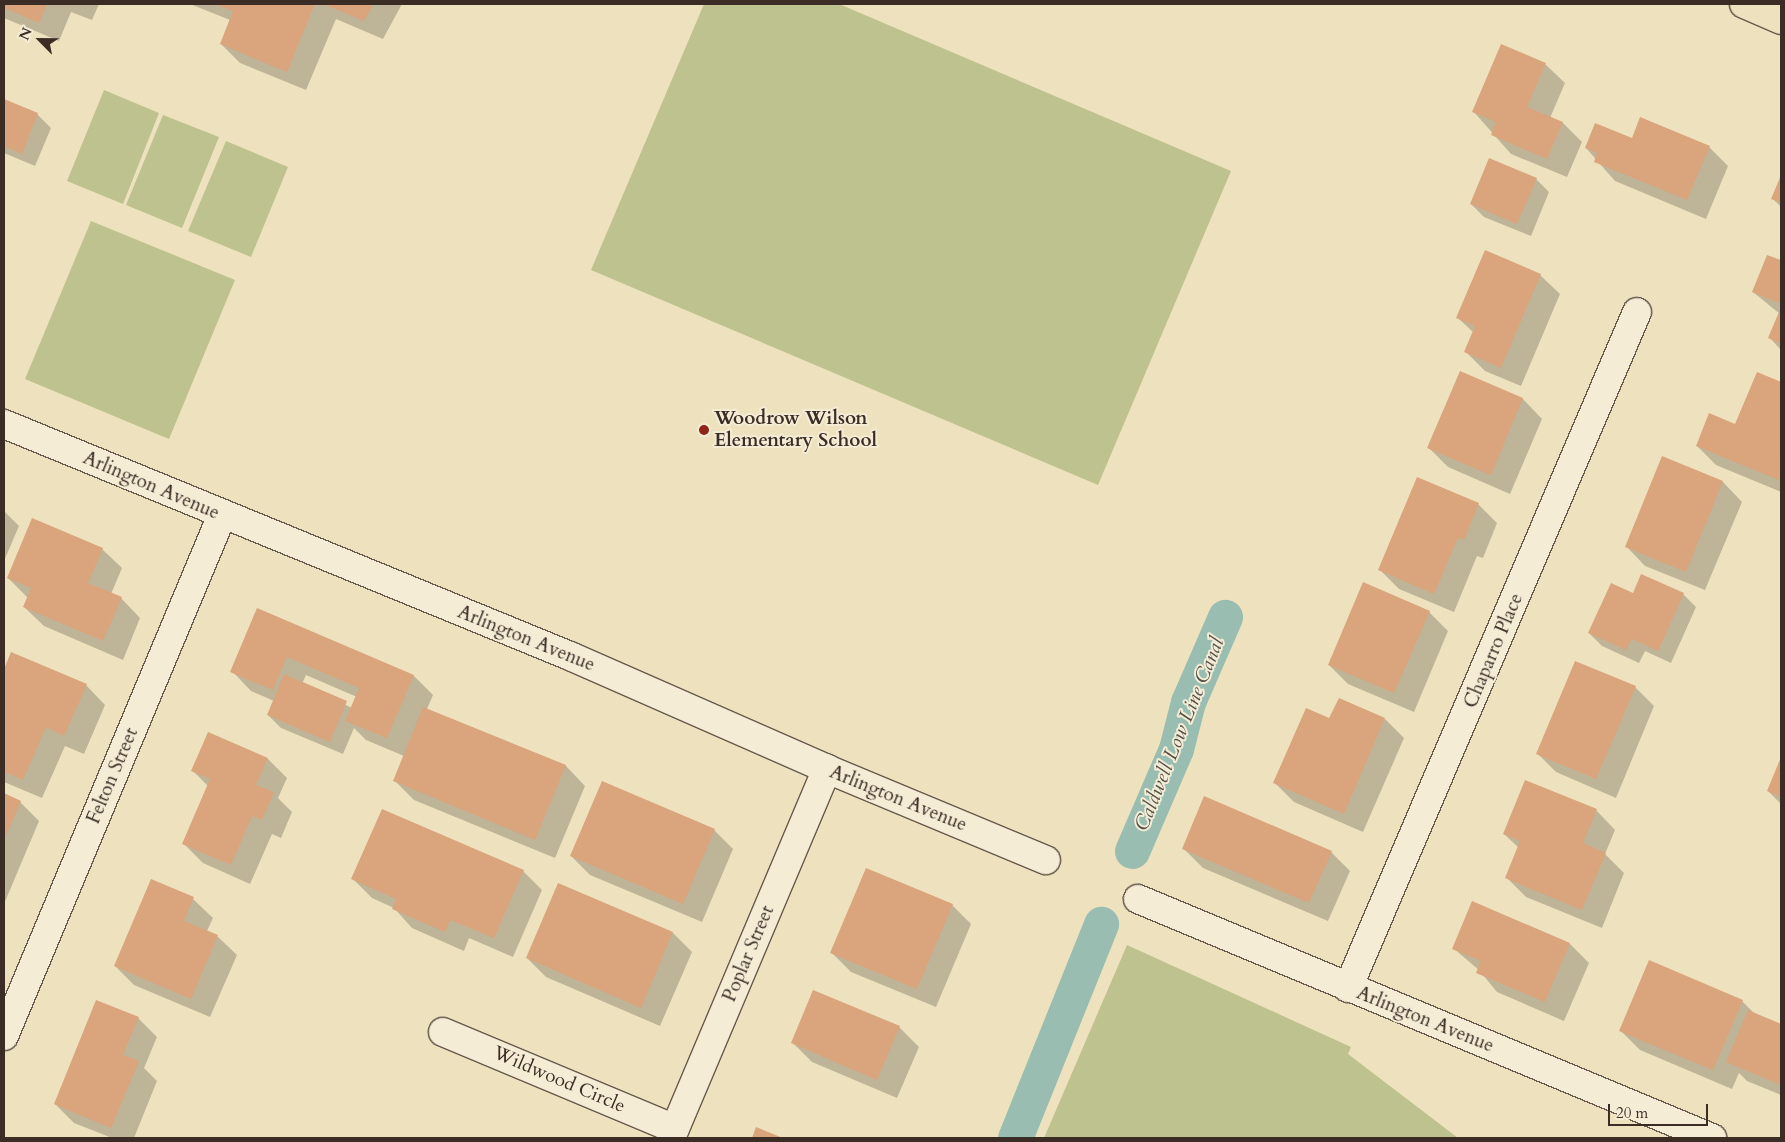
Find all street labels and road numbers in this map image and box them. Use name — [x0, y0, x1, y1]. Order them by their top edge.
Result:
street label: Arlington Avenue — [79, 447, 223, 525]
street label: Chaparro Place — [1460, 590, 1528, 712]
street label: Arlington Avenue — [454, 601, 598, 677]
street label: Felton Street — [83, 725, 143, 827]
street label: Arlington Avenue — [826, 761, 970, 837]
street label: Poplar Street — [719, 902, 779, 1006]
street label: Arlington Avenue — [1353, 982, 1497, 1058]
street label: Wildwood Circle — [490, 1042, 628, 1118]

